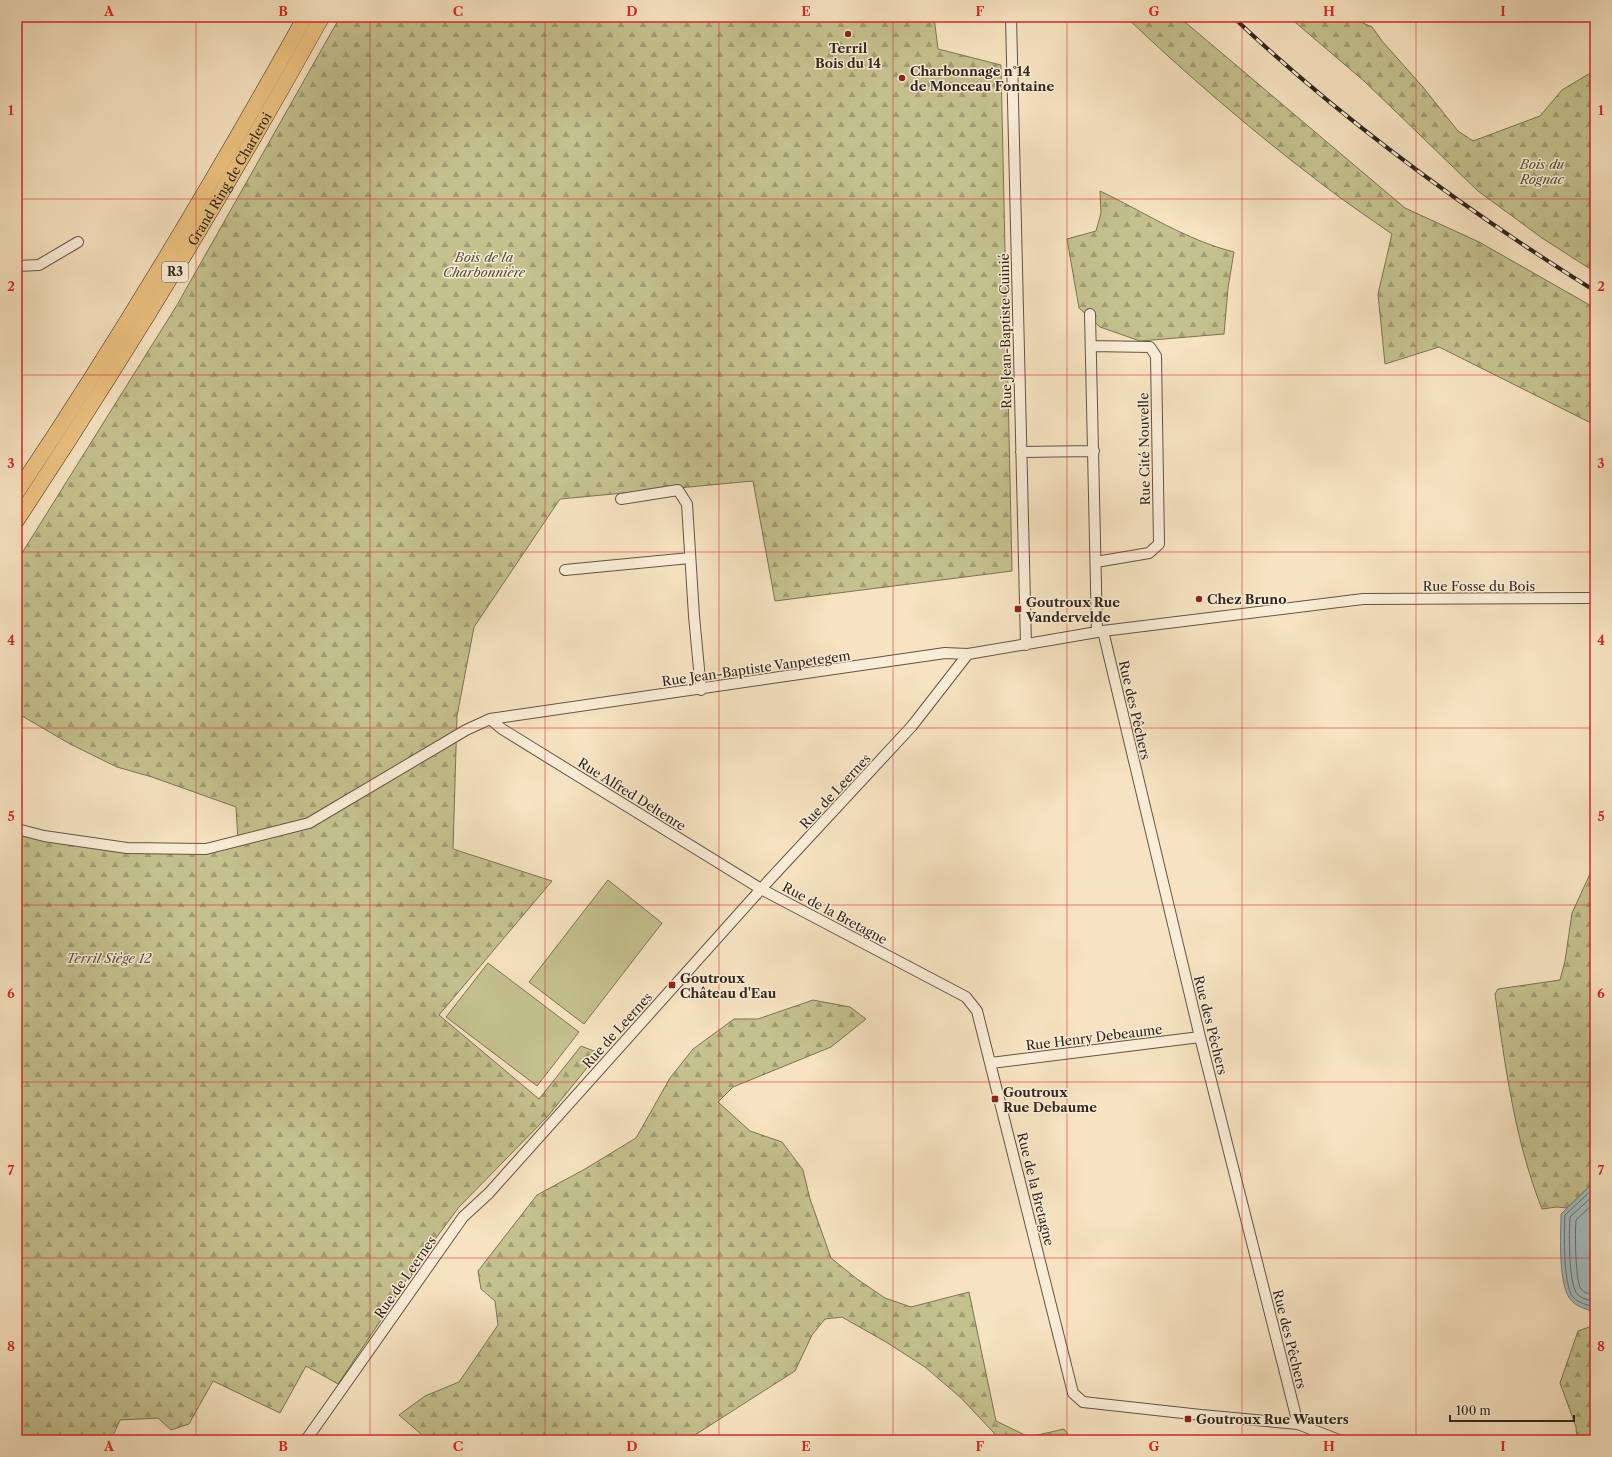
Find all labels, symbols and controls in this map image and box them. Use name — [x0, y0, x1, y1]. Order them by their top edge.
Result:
text: A — [103, 3, 115, 19]
text: B — [278, 3, 288, 19]
text: C — [453, 3, 463, 19]
text: D — [626, 3, 638, 19]
text: E — [801, 3, 811, 19]
text: F — [976, 3, 985, 19]
text: G — [1148, 3, 1160, 19]
text: H — [1323, 3, 1335, 19]
text: I — [1500, 3, 1506, 19]
marker: Terril Bois du 14 — [843, 29, 853, 39]
place label: Terril Bois du 14 — [815, 40, 881, 71]
place label: Charbonnage n°14 de Monceau Fontaine — [910, 63, 1054, 94]
marker: Charbonnage n°14 de Monceau Fontaine — [897, 73, 907, 83]
text: 1 — [8, 102, 14, 118]
text: 1 — [1598, 102, 1604, 118]
street label: Grand Ring de Charleroi — [184, 109, 275, 248]
park label: Bois du Rognac — [1519, 156, 1565, 187]
park label: Bois de la Charbonnière — [443, 249, 526, 280]
street label: Rue Jean-Baptiste Cuinié — [996, 253, 1014, 409]
road number: R3 — [162, 262, 188, 282]
text: 2 — [7, 278, 15, 294]
text: 2 — [1597, 278, 1605, 294]
street label: Rue Cité Nouvelle — [1135, 392, 1153, 506]
text: 3 — [7, 455, 15, 471]
text: 3 — [1597, 455, 1605, 471]
street label: Rue Fosse du Bois — [1423, 578, 1535, 594]
place label: Chez Bruno — [1207, 591, 1287, 607]
place label: Goutroux Rue Vandervelde — [1025, 594, 1120, 625]
marker: Chez Bruno — [1194, 594, 1204, 604]
marker: Goutroux Rue Vandervelde — [1013, 604, 1023, 614]
text: 4 — [7, 632, 15, 648]
text: 4 — [1597, 632, 1605, 648]
street label: Rue Jean-Baptiste Vanpetegem — [661, 647, 851, 689]
street label: Rue des Pêchers — [1116, 659, 1154, 762]
street label: Rue de Leernes — [796, 750, 874, 832]
street label: Rue Alfred Deltenre — [575, 754, 689, 834]
text: 5 — [7, 808, 15, 824]
text: 5 — [1597, 808, 1605, 824]
street label: Rue de la Bretagne — [780, 879, 890, 947]
park label: Terril Siège 12 — [66, 950, 152, 966]
place label: Goutroux Château d'Eau — [680, 970, 777, 1001]
street label: Rue des Pêchers — [1191, 974, 1231, 1076]
marker: Goutroux Château d'Eau — [667, 980, 677, 990]
text: 6 — [7, 985, 15, 1001]
text: 6 — [1597, 985, 1605, 1001]
street label: Rue de Leernes — [579, 989, 655, 1071]
street label: Rue Henry Debeaume — [1025, 1021, 1163, 1053]
place label: Goutroux Rue Debaume — [1003, 1084, 1097, 1115]
marker: Goutroux Rue Debaume — [990, 1094, 1000, 1104]
street label: Rue de la Bretagne — [1014, 1131, 1058, 1247]
text: 7 — [8, 1162, 15, 1178]
text: 7 — [1598, 1162, 1605, 1178]
street label: Rue de Leernes — [371, 1233, 439, 1321]
street label: Rue des Pêchers — [1270, 1288, 1310, 1390]
text: 8 — [7, 1338, 15, 1354]
text: 8 — [1597, 1338, 1605, 1354]
scale bar — [1450, 1397, 1574, 1423]
text: 100 m — [1456, 1403, 1491, 1418]
place label: Goutroux Rue Wauters — [1196, 1411, 1349, 1427]
marker: Goutroux Rue Wauters — [1183, 1414, 1193, 1424]
text: A — [103, 1438, 115, 1454]
text: B — [278, 1438, 288, 1454]
text: C — [453, 1438, 463, 1454]
text: D — [626, 1438, 638, 1454]
text: E — [801, 1438, 811, 1454]
text: F — [976, 1438, 985, 1454]
text: G — [1148, 1438, 1160, 1454]
text: H — [1323, 1438, 1335, 1454]
text: I — [1500, 1438, 1506, 1454]

